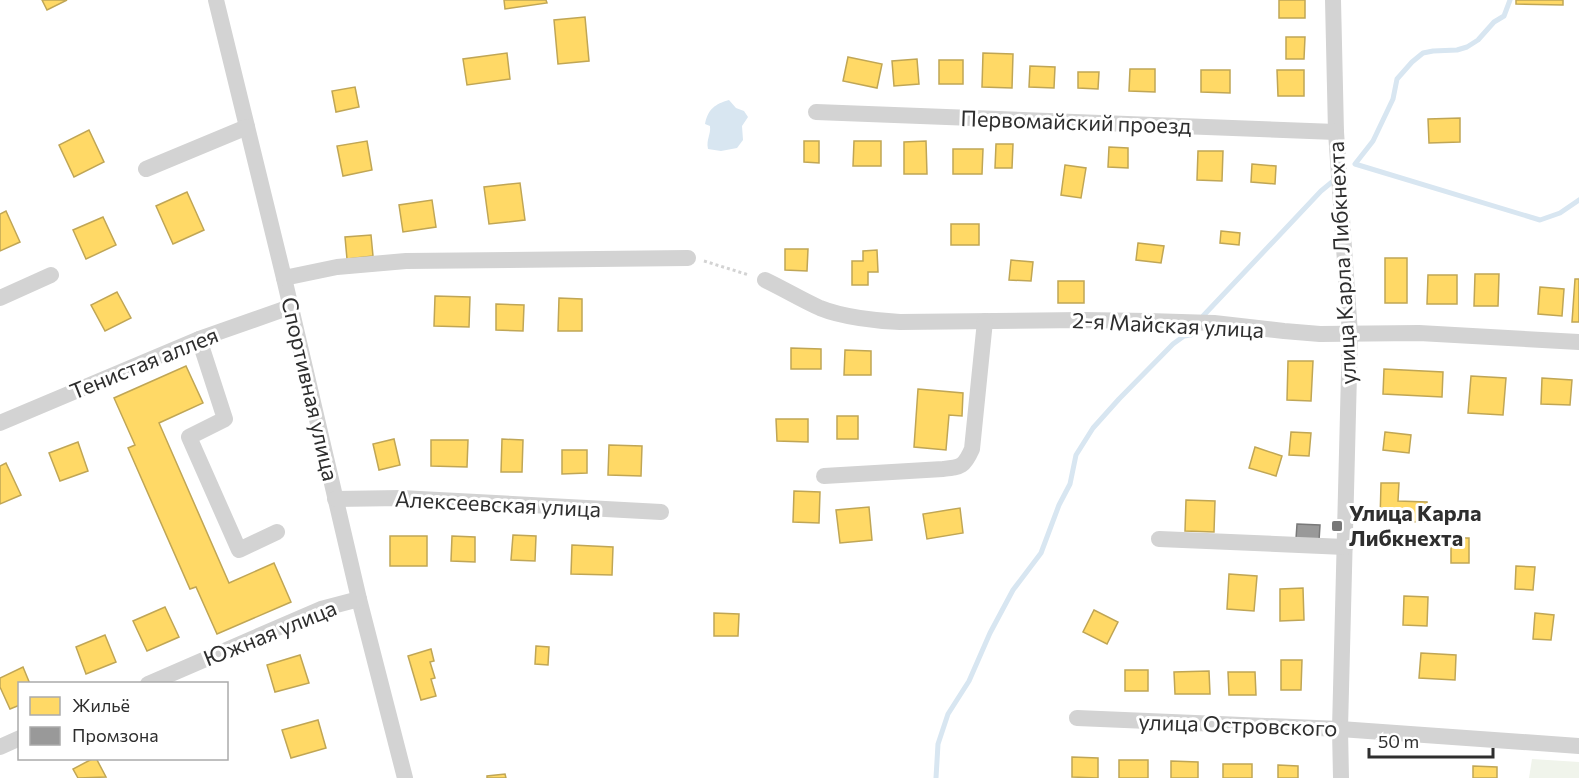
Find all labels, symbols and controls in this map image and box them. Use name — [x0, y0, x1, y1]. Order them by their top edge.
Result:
street label: Первомайский проезд — [960, 104, 1192, 139]
street label: улица Карла Либкнехта — [1322, 141, 1361, 385]
street label: Спортивная улица — [276, 294, 345, 483]
street label: 2-я Майская улица — [1071, 306, 1265, 343]
street label: Тенистая аллея — [66, 321, 222, 405]
street label: Алексеевская улица — [394, 485, 602, 522]
place label: Улица Карла Либкнехта — [1349, 499, 1481, 551]
marker: Улица Карла Либкнехта — [1330, 519, 1344, 533]
street label: Южная улица — [199, 594, 340, 671]
legend — [18, 682, 228, 760]
text: Жильё — [72, 694, 130, 716]
street label: улица Островского — [1138, 708, 1338, 741]
scale bar — [1369, 721, 1494, 759]
text: Промзона — [72, 724, 159, 746]
text: 50 m — [1378, 730, 1419, 752]

